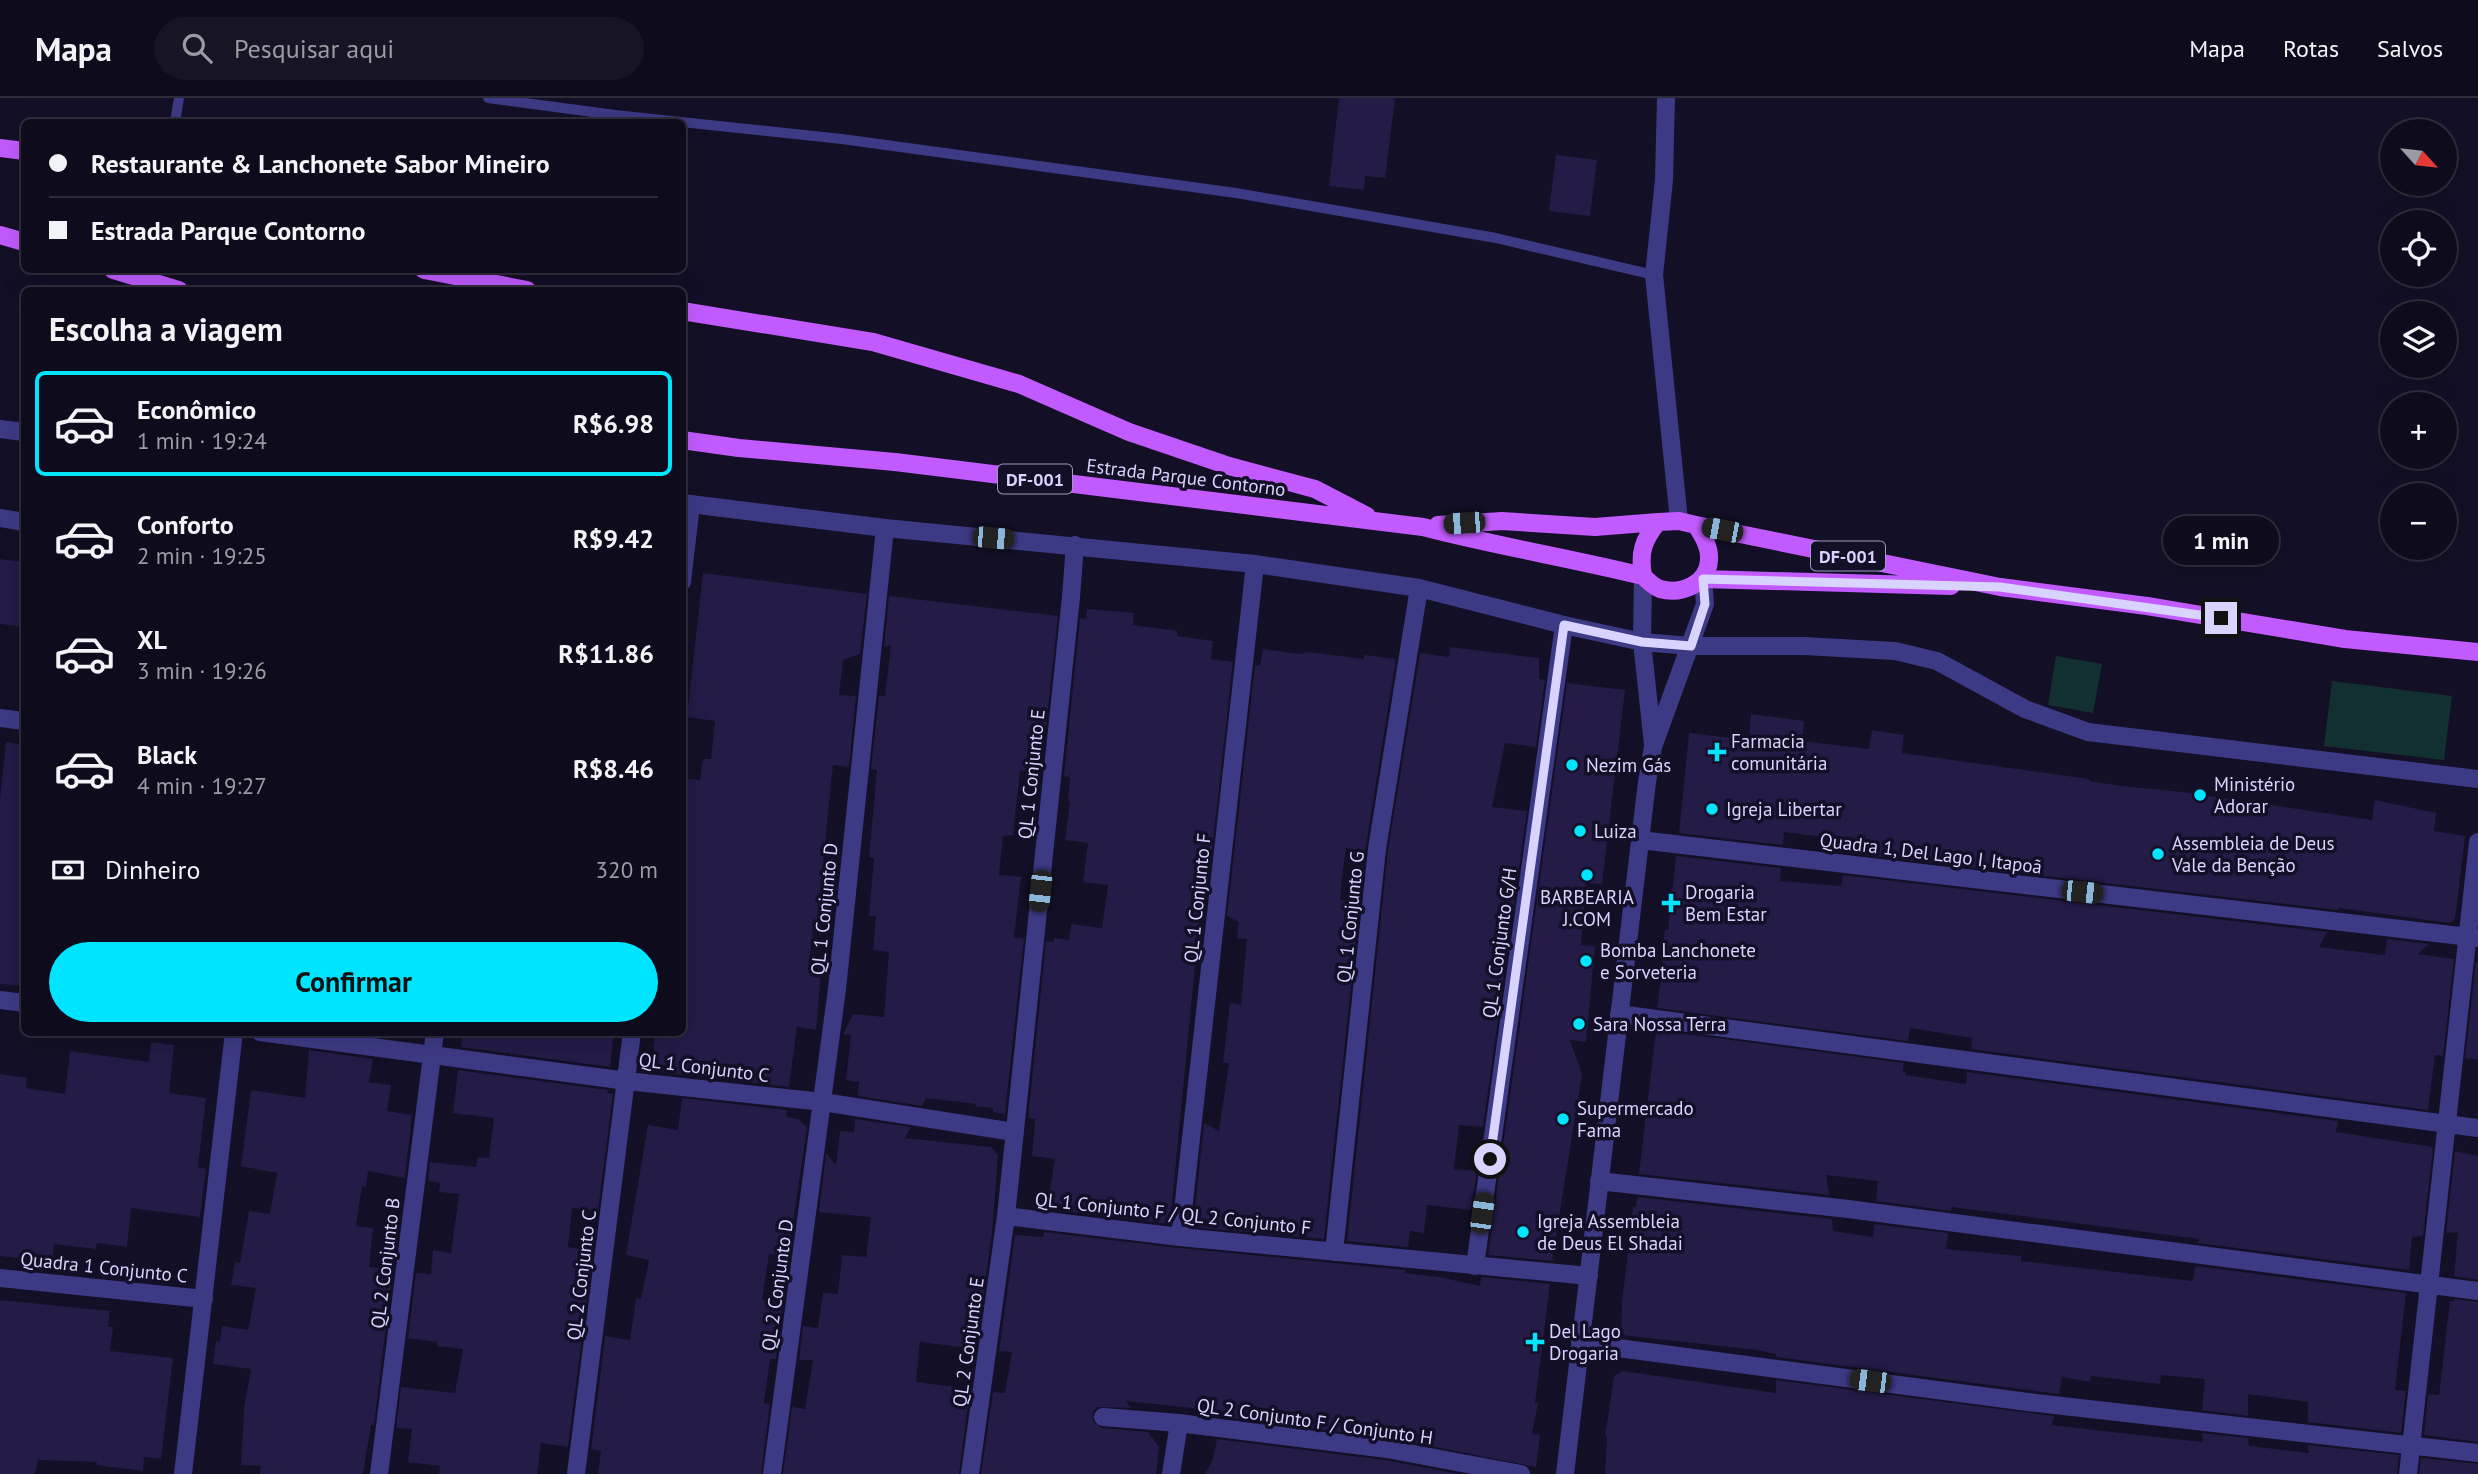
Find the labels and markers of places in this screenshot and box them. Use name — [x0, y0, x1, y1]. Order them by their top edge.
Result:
place label: Farmacia comunitária — [1731, 729, 1827, 775]
marker: Farmacia comunitária — [1709, 744, 1725, 760]
place label: Nezim Gás — [1586, 753, 1671, 777]
marker: Nezim Gás — [1564, 757, 1580, 773]
place label: Ministério Adorar — [2214, 772, 2295, 818]
marker: Ministério Adorar — [2192, 787, 2208, 803]
place label: Igreja Libertar — [1726, 797, 1842, 821]
marker: Igreja Libertar — [1704, 801, 1720, 817]
place label: Luiza — [1594, 819, 1637, 843]
marker: Luiza — [1572, 823, 1588, 839]
place label: Assembleia de Deus Vale da Benção — [2171, 831, 2335, 877]
marker: Assembleia de Deus Vale da Benção — [2150, 846, 2166, 862]
marker: BARBEARIA J.COM — [1579, 867, 1595, 883]
place label: Drogaria Bem Estar — [1685, 880, 1767, 926]
place label: BARBEARIA J.COM — [1540, 885, 1634, 931]
marker: Drogaria Bem Estar — [1663, 895, 1679, 911]
place label: Bomba Lanchonete e Sorveteria — [1600, 938, 1756, 984]
marker: Bomba Lanchonete e Sorveteria — [1578, 953, 1594, 969]
place label: Sara Nossa Terra — [1593, 1012, 1726, 1036]
marker: Sara Nossa Terra — [1571, 1016, 1587, 1032]
place label: Supermercado Fama — [1577, 1096, 1694, 1142]
marker: Supermercado Fama — [1555, 1111, 1571, 1127]
place label: Igreja Assembleia de Deus El Shadai — [1537, 1209, 1683, 1255]
marker: Igreja Assembleia de Deus El Shadai — [1515, 1224, 1531, 1240]
place label: Del Lago Drogaria — [1549, 1319, 1621, 1365]
marker: Del Lago Drogaria — [1527, 1334, 1543, 1350]

